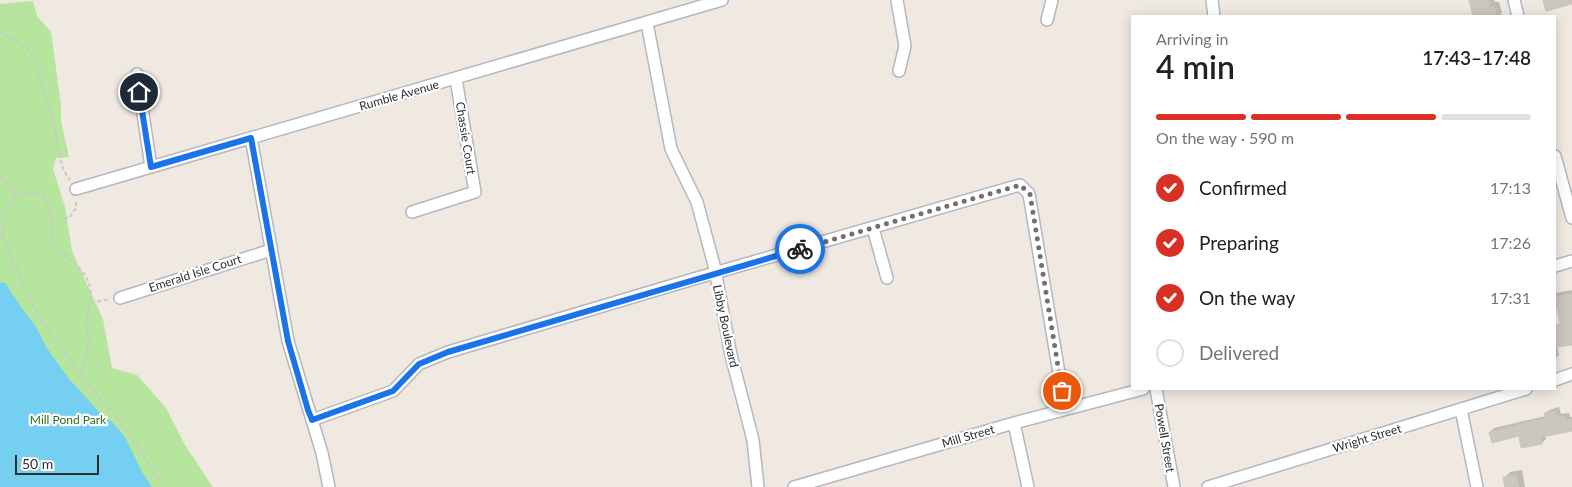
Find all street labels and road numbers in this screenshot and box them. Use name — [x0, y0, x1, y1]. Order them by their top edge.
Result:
street label: Rumble Avenue — [357, 76, 441, 114]
street label: Chassie Court — [453, 101, 479, 176]
street label: Emerald Isle Court — [147, 251, 244, 295]
street label: Libby Boulevard — [710, 283, 742, 369]
street label: Powell Street — [1152, 402, 1179, 474]
street label: Wright Street — [1331, 420, 1404, 456]
street label: Mill Street — [940, 421, 997, 451]

